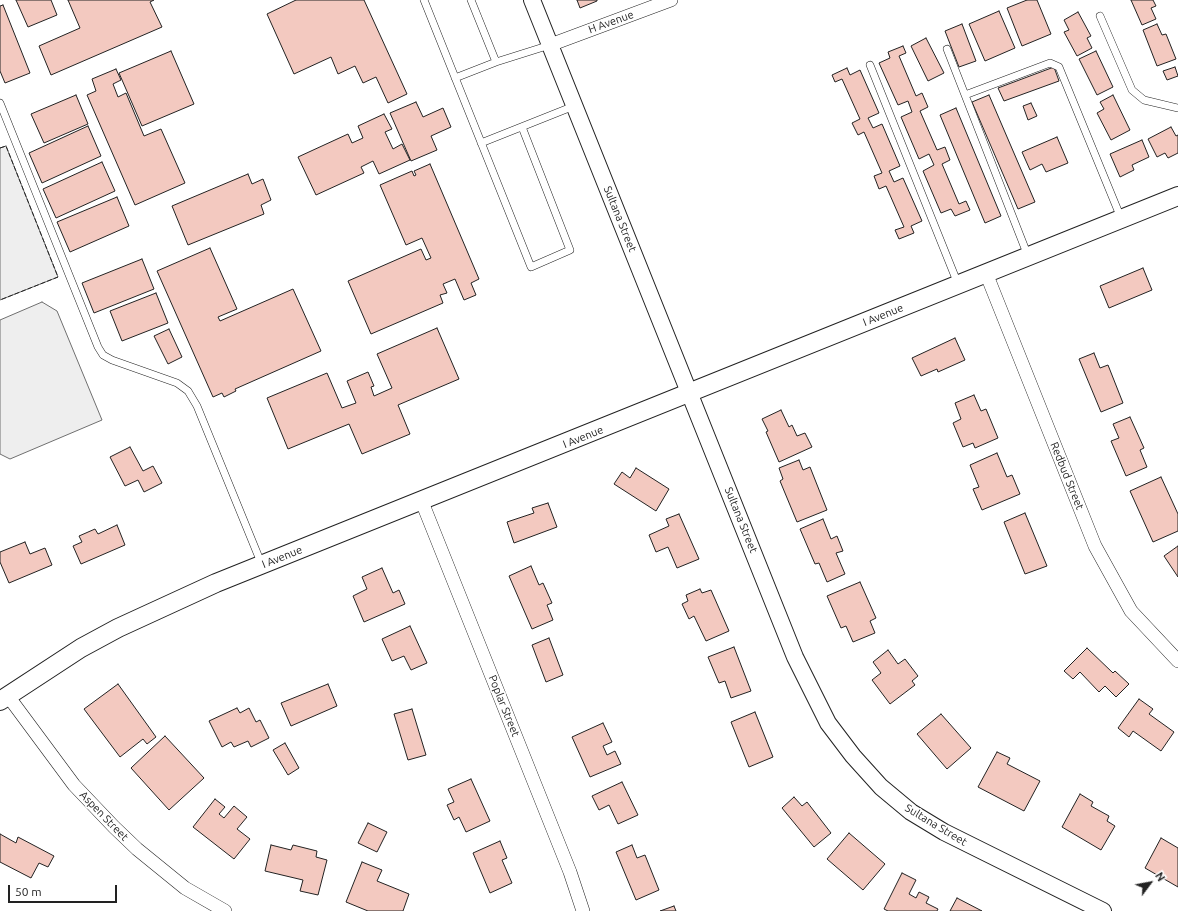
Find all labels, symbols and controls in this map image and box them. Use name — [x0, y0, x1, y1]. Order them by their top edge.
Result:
street label: H Avenue — [587, 8, 635, 36]
street label: Sultana Street — [601, 184, 639, 254]
street label: I Avenue — [861, 301, 905, 329]
street label: I Avenue — [561, 423, 605, 451]
street label: Redbud Street — [1047, 440, 1087, 512]
street label: Sultana Street — [722, 485, 760, 555]
street label: I Avenue — [260, 543, 304, 571]
street label: Poplar Street — [486, 673, 522, 739]
street label: Aspen Street — [77, 788, 131, 844]
street label: Sultana Street — [903, 801, 969, 849]
north arrow — [1130, 863, 1170, 903]
text: N — [1153, 870, 1167, 883]
scale bar — [10, 877, 119, 903]
text: 50 m — [15, 885, 42, 898]

